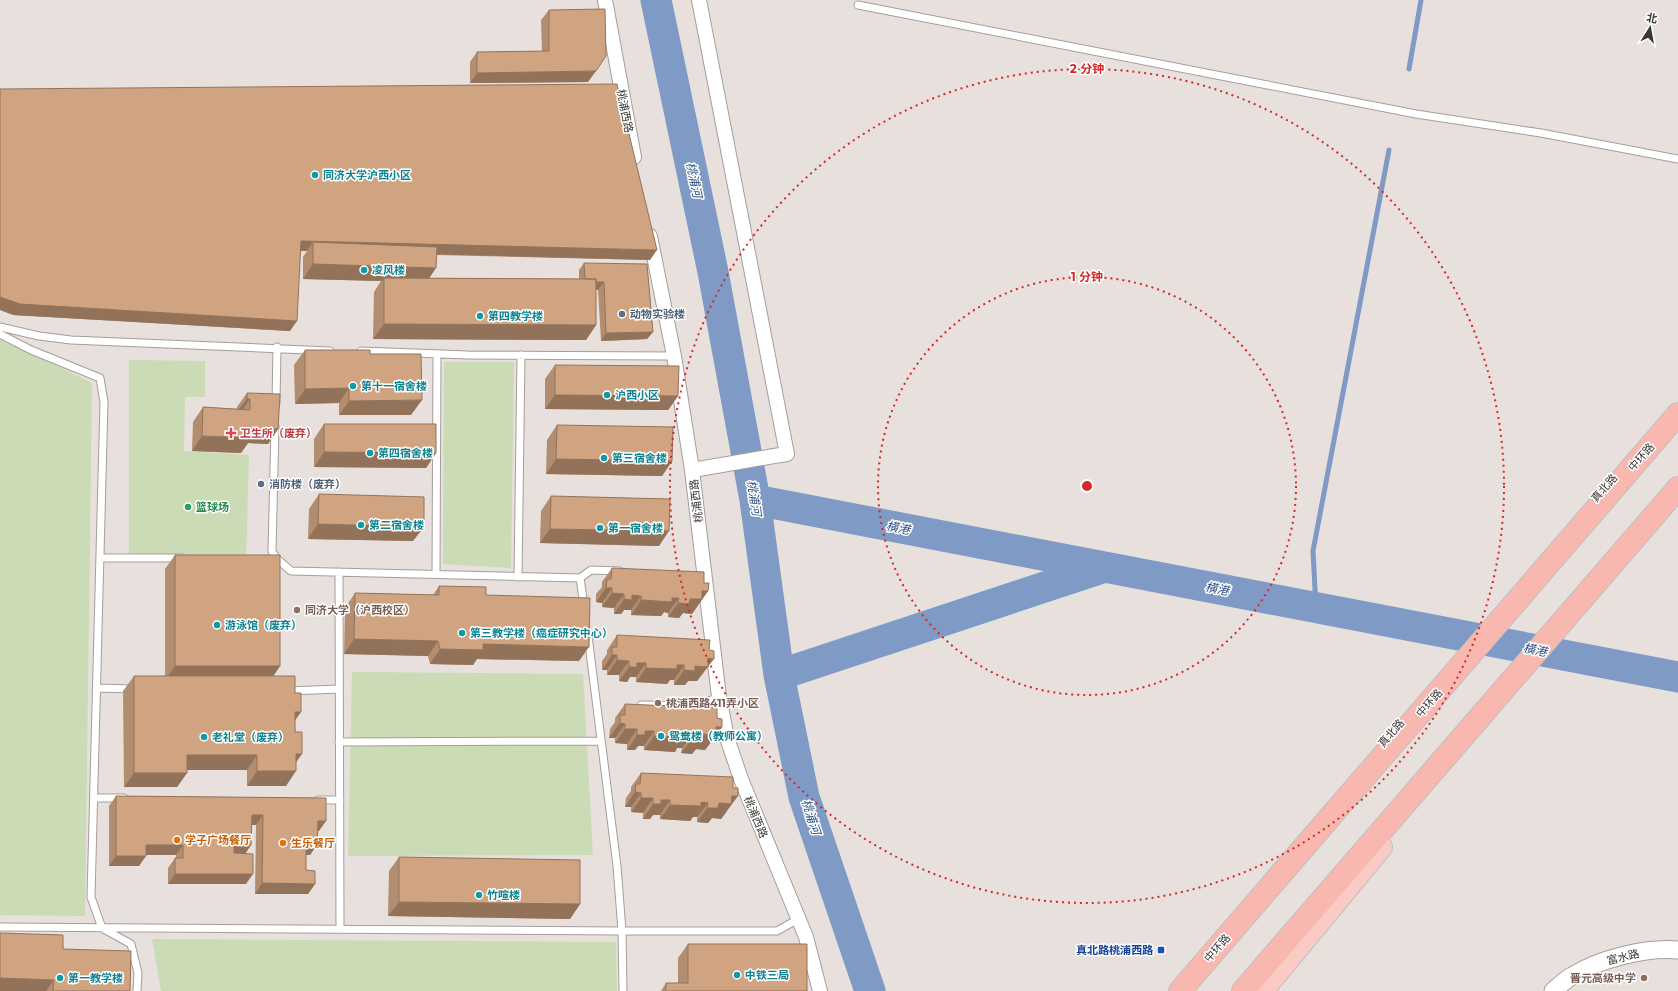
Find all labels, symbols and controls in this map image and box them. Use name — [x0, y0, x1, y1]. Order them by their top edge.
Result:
north arrow — [1630, 8, 1670, 48]
text: 北 — [1645, 10, 1659, 26]
text: 2 分钟 — [1070, 61, 1104, 76]
street label: 桃浦西路 — [614, 88, 636, 134]
water label: 桃浦河 — [683, 161, 706, 201]
place label: 同济大学沪西小区 — [323, 168, 411, 182]
marker: 同济大学沪西小区 — [310, 170, 320, 180]
place label: 凌风楼 — [372, 263, 405, 277]
marker: 凌风楼 — [359, 265, 369, 275]
text: 1 分钟 — [1071, 269, 1103, 284]
place label: 动物实验楼 — [630, 307, 685, 321]
place label: 第四教学楼 — [488, 309, 543, 323]
marker: 动物实验楼 — [617, 309, 627, 319]
marker: 第四教学楼 — [475, 311, 485, 321]
place label: 第十一宿舍楼 — [361, 379, 427, 393]
marker: 第十一宿舍楼 — [348, 381, 358, 391]
place label: 沪西小区 — [615, 388, 659, 402]
marker: 沪西小区 — [602, 390, 612, 400]
place label: 卫生所（废弃） — [240, 426, 317, 440]
marker: 卫生所（废弃） — [225, 427, 237, 439]
street label: 中环路 — [1625, 440, 1657, 474]
place label: 第四宿舍楼 — [378, 446, 433, 460]
marker: 第四宿舍楼 — [365, 448, 375, 458]
place label: 第三宿舍楼 — [612, 451, 667, 465]
marker: 第三宿舍楼 — [599, 453, 609, 463]
street label: 真北路 — [1588, 471, 1620, 505]
place label: 消防楼（废弃） — [269, 477, 346, 491]
street label: 桃浦西路 — [686, 478, 706, 524]
marker: 消防楼（废弃） — [256, 479, 266, 489]
water label: 桃浦河 — [744, 479, 765, 519]
centre of rings — [1080, 479, 1094, 493]
place label: 篮球场 — [196, 500, 229, 514]
marker: 篮球场 — [183, 502, 193, 512]
place label: 第二宿舍楼 — [369, 518, 424, 532]
water label: 横港 — [885, 518, 913, 538]
marker: 第二宿舍楼 — [356, 520, 366, 530]
place label: 第一宿舍楼 — [608, 521, 663, 535]
marker: 第一宿舍楼 — [595, 523, 605, 533]
water label: 横港 — [1204, 579, 1232, 599]
place label: 同济大学（沪西校区） — [305, 603, 415, 617]
marker: 同济大学（沪西校区） — [292, 605, 302, 615]
place label: 游泳馆（废弃） — [225, 618, 302, 632]
marker: 游泳馆（废弃） — [212, 620, 222, 630]
place label: 第三教学楼（癌症研究中心） — [470, 626, 613, 640]
marker: 第三教学楼（癌症研究中心） — [457, 628, 467, 638]
water label: 横港 — [1522, 640, 1550, 660]
street label: 中环路 — [1413, 686, 1445, 720]
place label: 桃浦西路411弄小区 — [666, 696, 759, 710]
marker: 桃浦西路411弄小区 — [653, 698, 663, 708]
street label: 真北路 — [1375, 716, 1407, 750]
place label: 鸳鸯楼（教师公寓） — [669, 729, 768, 743]
place label: 老礼堂（废弃） — [212, 730, 289, 744]
marker: 鸳鸯楼（教师公寓） — [656, 731, 666, 741]
marker: 老礼堂（废弃） — [199, 732, 209, 742]
street label: 桃浦西路 — [741, 794, 771, 840]
water label: 桃浦河 — [799, 797, 825, 838]
place label: 学子广场餐厅 — [185, 833, 251, 847]
marker: 学子广场餐厅 — [172, 835, 182, 845]
place label: 生乐餐厅 — [291, 836, 335, 850]
marker: 生乐餐厅 — [278, 838, 288, 848]
place label: 竹喧楼 — [487, 888, 520, 902]
marker: 竹喧楼 — [474, 890, 484, 900]
street label: 中环路 — [1201, 931, 1233, 965]
place label: 真北路桃浦西路 — [1076, 943, 1154, 957]
marker: 真北路桃浦西路 — [1156, 945, 1166, 955]
street label: 富水路 — [1605, 946, 1641, 968]
place label: 中铁三局 — [745, 968, 789, 982]
marker: 中铁三局 — [732, 970, 742, 980]
place label: 第一教学楼 — [68, 971, 123, 985]
place label: 晋元高级中学 — [1570, 971, 1636, 985]
marker: 第一教学楼 — [55, 973, 65, 983]
marker: 晋元高级中学 — [1639, 973, 1649, 983]

